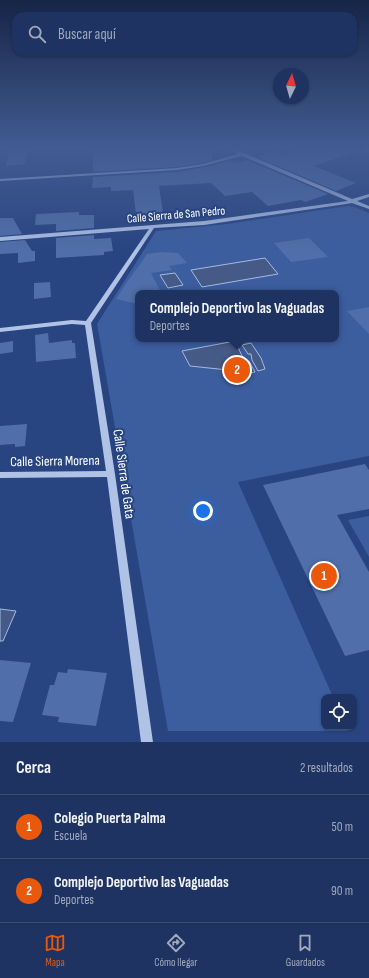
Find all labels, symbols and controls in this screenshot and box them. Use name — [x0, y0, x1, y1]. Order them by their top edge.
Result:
search box — [12, 12, 357, 56]
icon: search — [26, 23, 48, 45]
text: Buscar aquí — [58, 25, 116, 44]
north arrow — [273, 68, 309, 104]
street label: Calle Sierra de San Pedro — [126, 203, 226, 227]
popup — [135, 290, 339, 342]
text: Complejo Deportivo las Vaguadas — [150, 299, 324, 318]
text: Deportes — [150, 318, 190, 334]
pin: 2 — [224, 355, 250, 385]
street label: Calle Sierra de Gata — [109, 428, 139, 520]
street label: Calle Sierra Morena — [10, 452, 100, 470]
your location — [193, 501, 213, 521]
pin: 1 — [311, 561, 337, 591]
map controls — [321, 694, 357, 730]
button: locate — [321, 694, 357, 730]
text: Cerca — [16, 758, 51, 778]
text: 2 resultados — [300, 760, 353, 776]
text: Colegio Puerta Palma — [54, 809, 166, 828]
text: 1 — [26, 819, 32, 835]
text: 50 m — [332, 819, 353, 835]
text: Escuela — [54, 828, 87, 844]
text: Complejo Deportivo las Vaguadas — [54, 873, 229, 892]
text: 2 — [26, 883, 32, 899]
text: 90 m — [331, 883, 353, 899]
text: Deportes — [54, 892, 94, 908]
tab: Mapa — [44, 932, 66, 969]
tab: Cómo llegar — [154, 932, 198, 969]
tab: Guardados — [286, 932, 325, 969]

